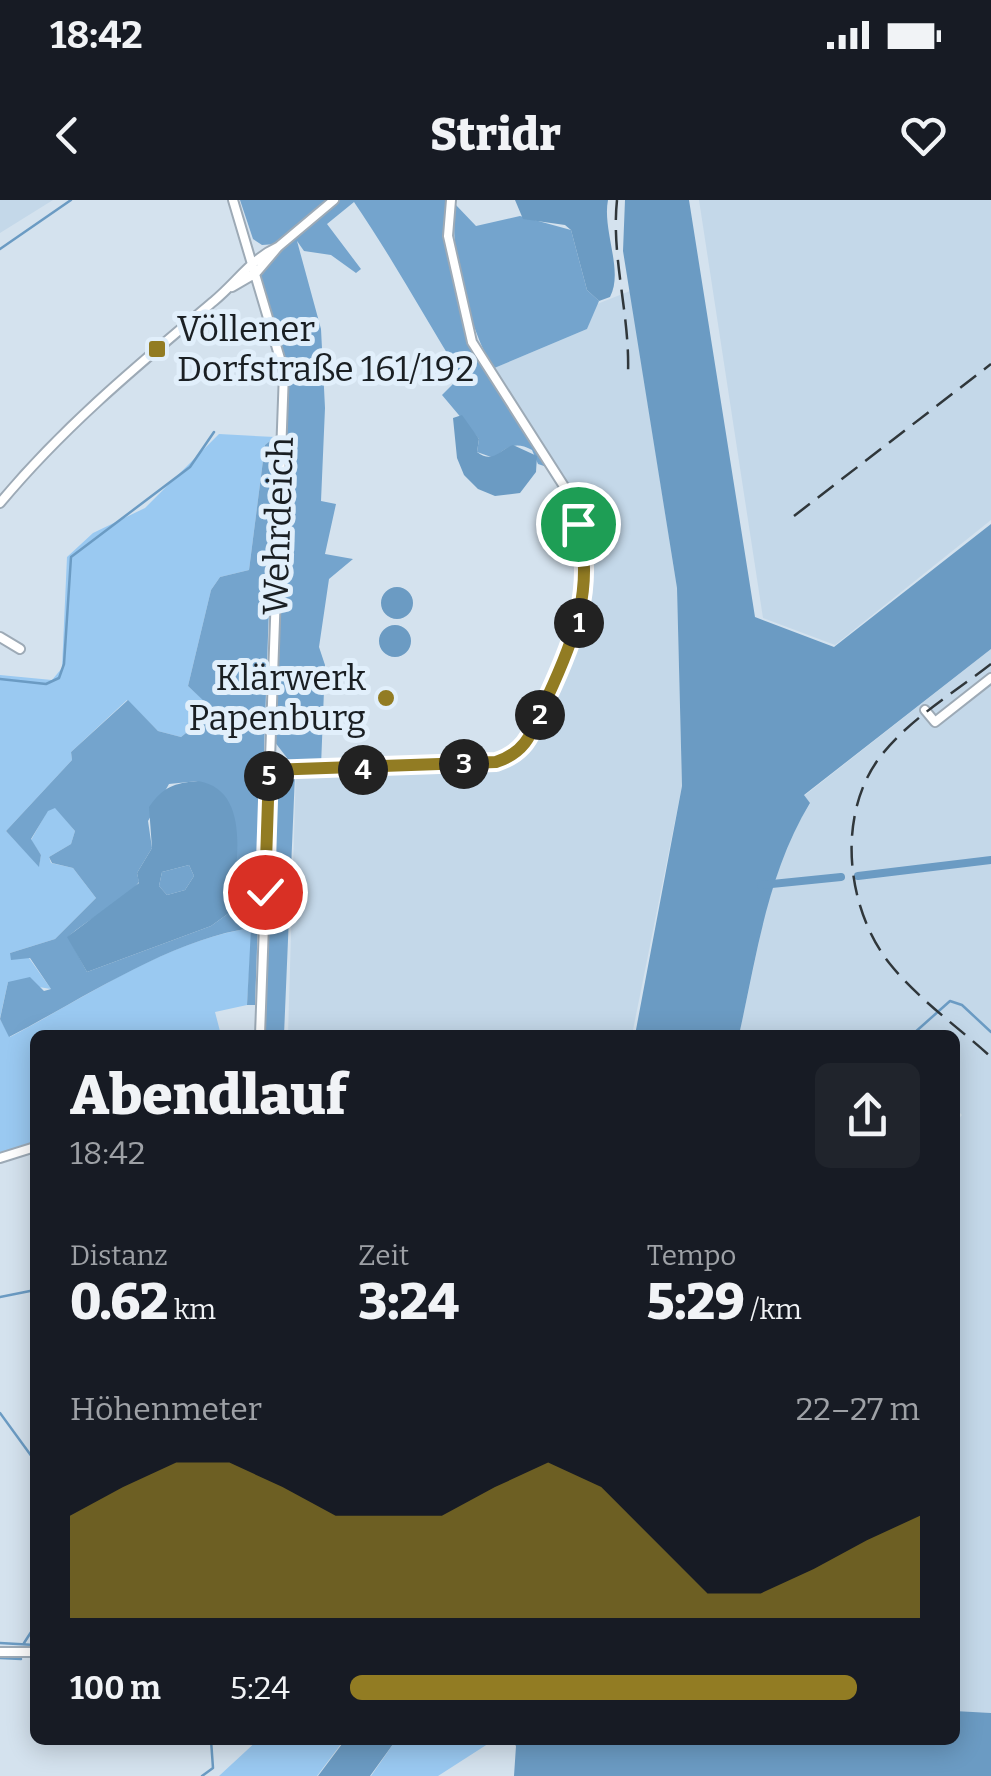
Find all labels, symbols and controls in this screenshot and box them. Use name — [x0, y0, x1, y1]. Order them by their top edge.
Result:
text: 18:42 — [50, 12, 143, 58]
icon: back — [40, 108, 95, 163]
text: Stridr — [430, 108, 561, 162]
icon: heart — [896, 108, 951, 163]
place label: Völlener Dorfstraße 161/192 — [177, 308, 474, 390]
marker: Völlener Dorfstraße 161/192 — [146, 338, 168, 360]
street label: Wehrdeich — [254, 436, 302, 616]
pin — [536, 482, 621, 567]
icon: arrive — [551, 497, 606, 552]
pin: 1 — [554, 598, 604, 648]
text: 1 — [573, 606, 585, 639]
place label: Klärwerk Papenburg — [188, 657, 366, 739]
marker: Klärwerk Papenburg — [375, 687, 397, 709]
pin: 2 — [515, 690, 565, 740]
text: 2 — [532, 698, 548, 731]
pin: 3 — [439, 739, 489, 789]
pin: 4 — [338, 745, 388, 795]
text: 3 — [456, 747, 472, 780]
pin: 5 — [244, 751, 294, 801]
text: 4 — [354, 753, 372, 786]
text: 5 — [261, 759, 277, 792]
pin — [223, 850, 308, 935]
icon: check — [238, 865, 293, 920]
text: Abendlauf — [70, 1063, 347, 1129]
button: share — [815, 1063, 920, 1168]
text: 18:42 — [70, 1134, 145, 1172]
text: Distanz — [70, 1239, 168, 1272]
text: Zeit — [358, 1239, 409, 1272]
text: Tempo — [647, 1239, 736, 1272]
text: 0.62 — [70, 1272, 168, 1332]
text: 3:24 — [358, 1272, 459, 1332]
text: 5:29 — [647, 1272, 745, 1332]
text: km — [168, 1293, 216, 1326]
text: /km — [745, 1293, 802, 1326]
text: Höhenmeter — [70, 1390, 262, 1428]
text: 22–27 m — [796, 1390, 920, 1428]
text: 100 m — [70, 1669, 161, 1707]
text: 5:24 — [230, 1669, 290, 1707]

